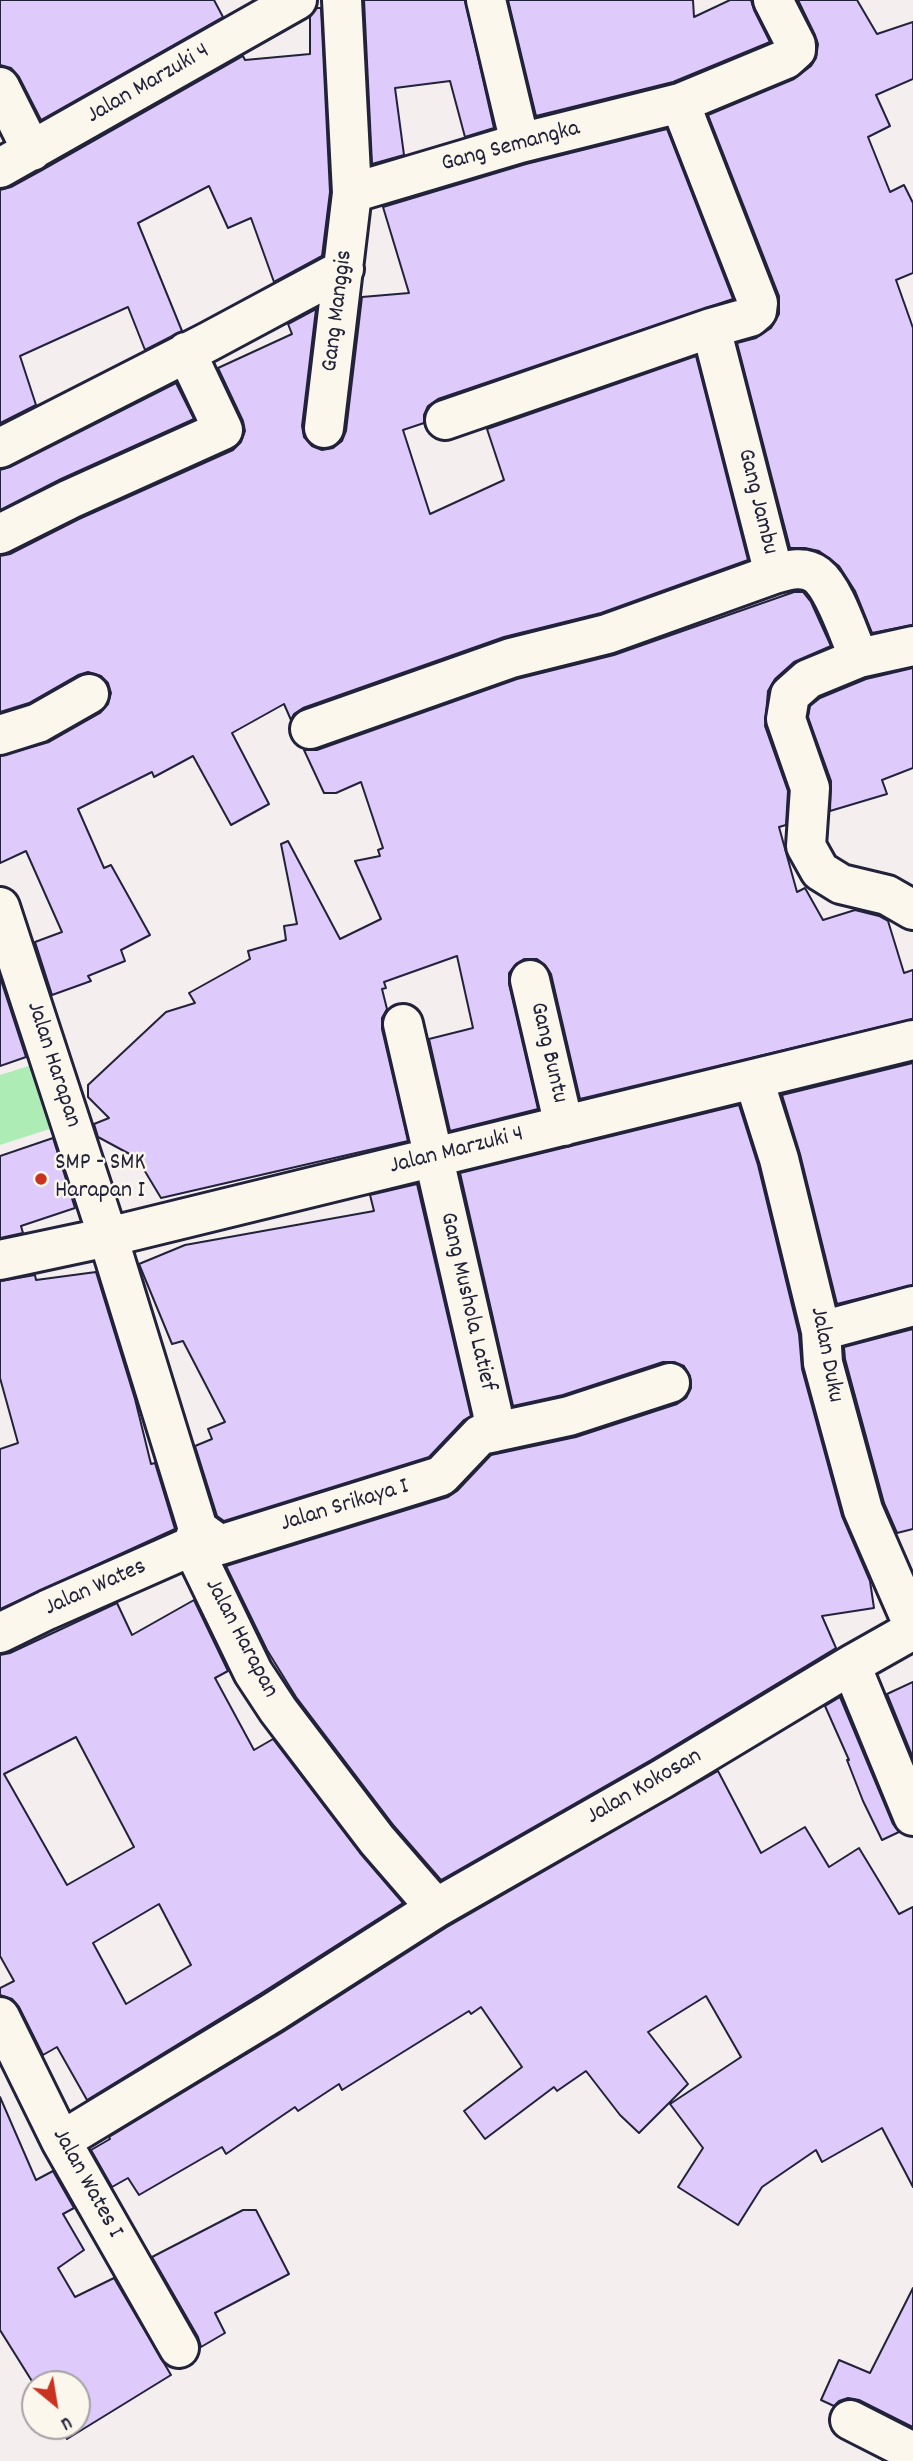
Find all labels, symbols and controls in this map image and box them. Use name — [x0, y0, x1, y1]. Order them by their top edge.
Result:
street label: Jalan Marzuki 4 — [83, 38, 215, 132]
street label: Gang Semangka — [439, 116, 583, 180]
street label: Gang Manggis — [317, 249, 361, 373]
street label: Gang Jambu — [729, 446, 783, 558]
street label: Jalan Harapan — [18, 998, 86, 1132]
street label: Gang Buntu — [521, 1000, 573, 1106]
street label: Jalan Marzuki 4 — [387, 1121, 527, 1183]
place label: SMP - SMK Harapan I — [55, 1151, 145, 1207]
marker: SMP - SMK Harapan I — [33, 1171, 49, 1187]
street label: Gang Mushola Latief — [431, 1210, 501, 1394]
street label: Jalan Duku — [802, 1305, 848, 1405]
street label: Jalan Srikaya I — [277, 1474, 413, 1540]
street label: Jalan Wates — [41, 1554, 151, 1624]
street label: Jalan Harapan — [197, 1575, 283, 1703]
street label: Jalan Kokosan — [582, 1743, 708, 1833]
street label: Jalan Wates I — [44, 2124, 128, 2244]
north arrow — [21, 2370, 91, 2440]
text: U — [55, 2408, 76, 2436]

